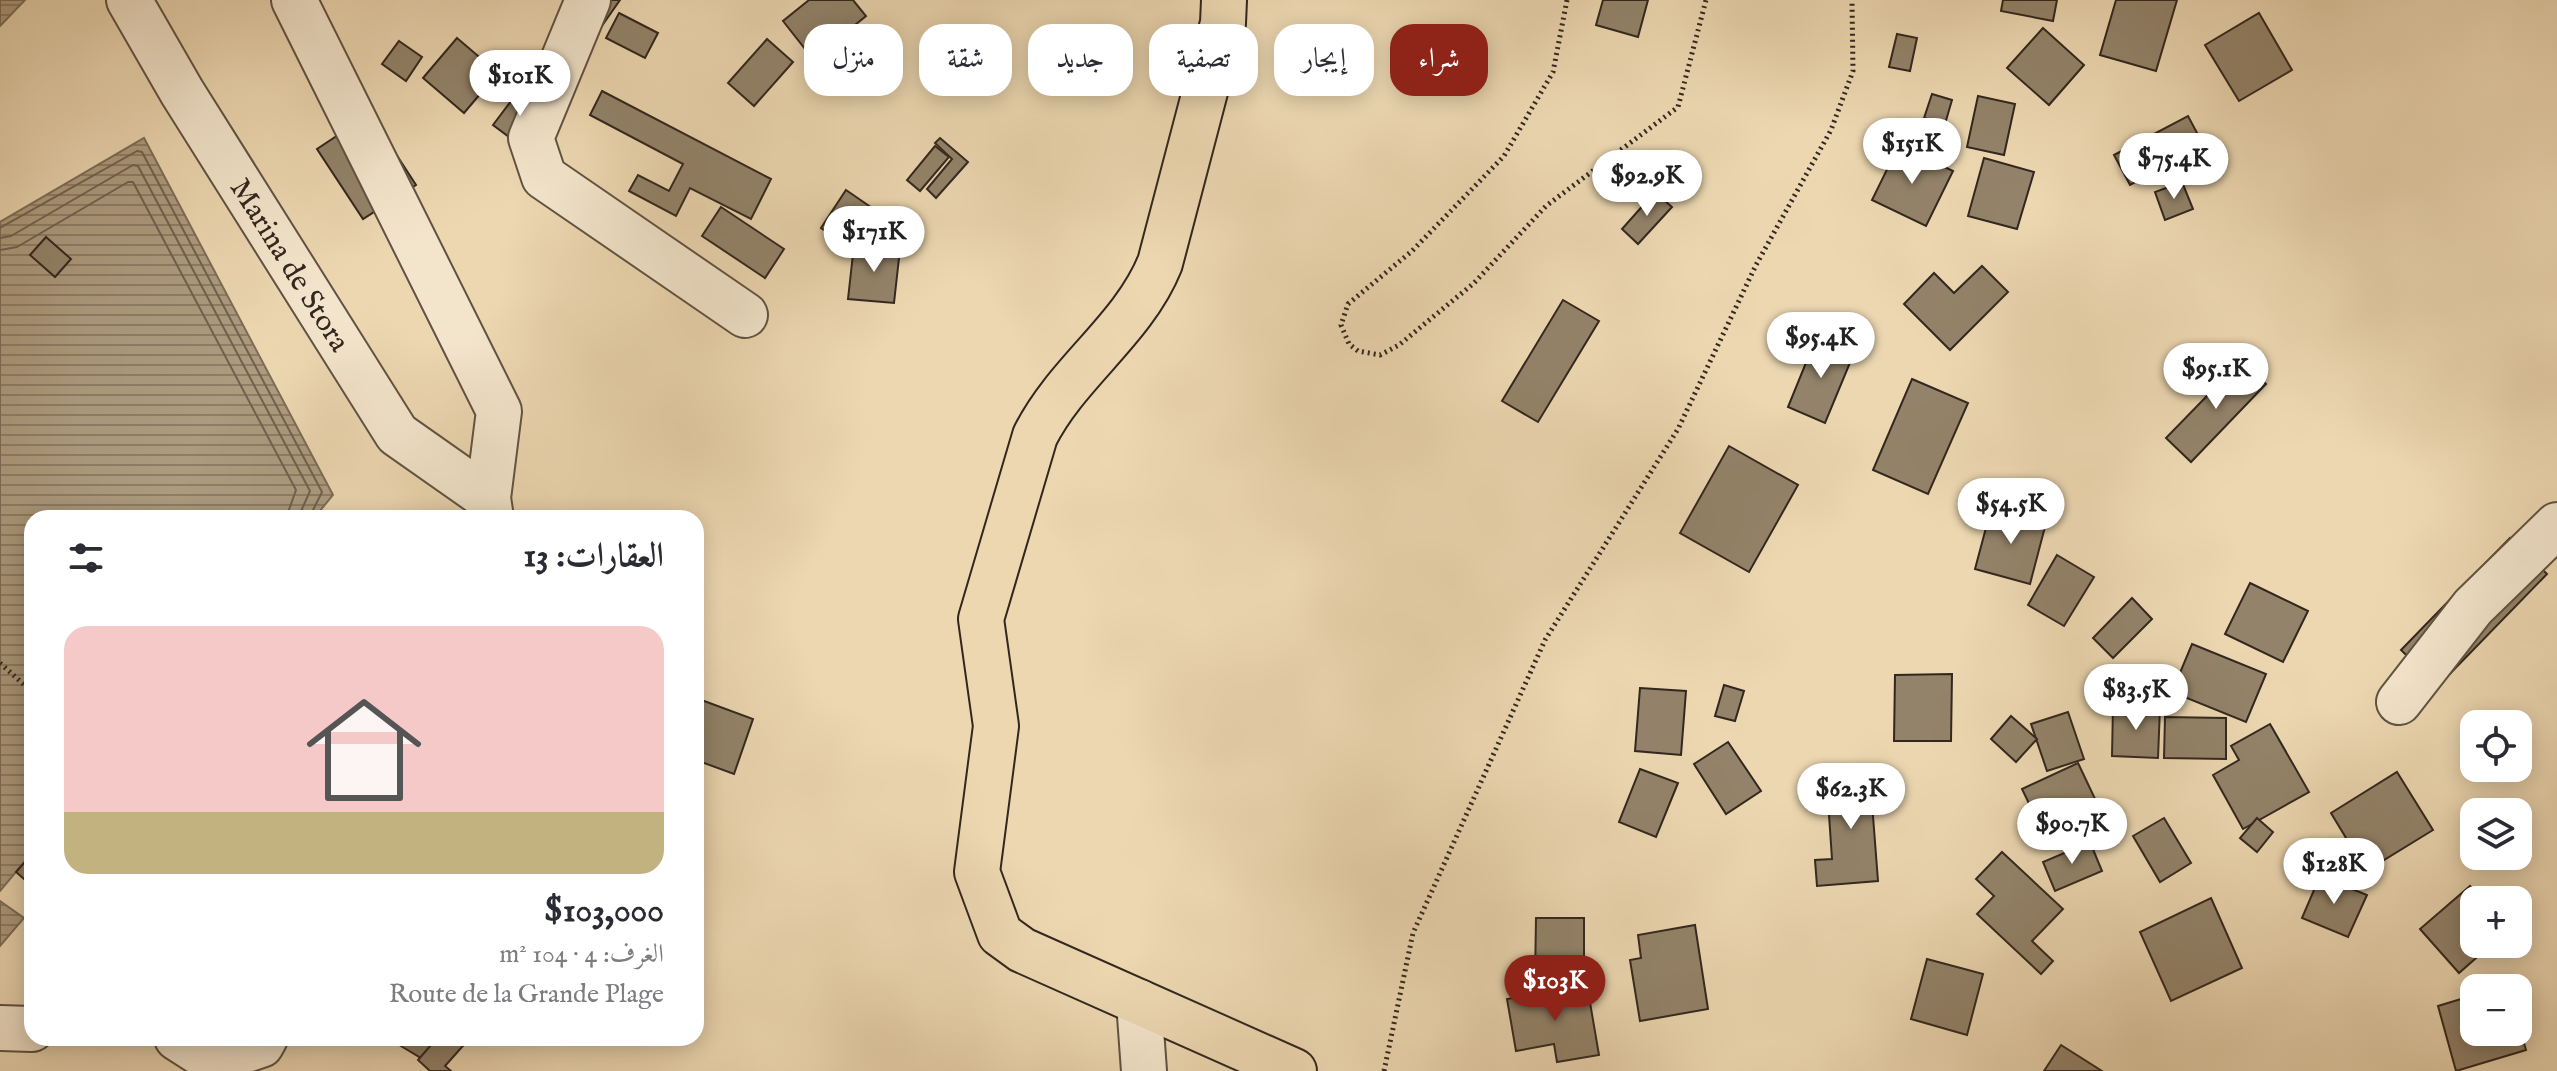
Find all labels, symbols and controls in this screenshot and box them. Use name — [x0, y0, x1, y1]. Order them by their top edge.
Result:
chip: منزل — [804, 24, 903, 96]
chip: شقة — [919, 24, 1012, 96]
chip: جديد — [1028, 24, 1133, 96]
chip: تصفية — [1149, 24, 1258, 96]
chip: إيجار — [1274, 24, 1374, 96]
chip: شراء — [1390, 24, 1488, 96]
pin: $101K — [464, 50, 576, 118]
text: $101K — [487, 59, 553, 92]
pin: $151K — [1856, 118, 1968, 186]
text: $151K — [1881, 127, 1943, 160]
pin: $75.4K — [2109, 133, 2239, 201]
text: $75.4K — [2137, 142, 2211, 175]
pin: $92.9K — [1582, 150, 1712, 218]
text: $92.9K — [1610, 159, 1684, 192]
street label: Marina de Stora — [220, 172, 358, 359]
pin: $171K — [818, 206, 930, 274]
text: $171K — [842, 215, 906, 248]
pin: $95.4K — [1756, 312, 1886, 380]
text: $95.4K — [1785, 321, 1857, 354]
pin: $95.1K — [2151, 343, 2281, 411]
text: $95.1K — [2181, 352, 2251, 385]
pin: $54.5K — [1946, 478, 2076, 546]
text: $54.5K — [1976, 487, 2046, 520]
text: العقارات: 13 — [523, 535, 664, 578]
icon: filters — [64, 536, 108, 580]
pin: $83.5K — [2071, 664, 2201, 732]
text: $83.5K — [2102, 673, 2170, 706]
icon: home — [292, 678, 436, 822]
map controls — [2460, 710, 2532, 1046]
button: locate — [2460, 710, 2532, 782]
pin: $62.3K — [1786, 763, 1916, 831]
text: $62.3K — [1815, 772, 1887, 805]
pin: $90.7K — [2007, 798, 2137, 866]
button: layers — [2460, 798, 2532, 870]
text: $90.7K — [2035, 807, 2109, 840]
pin: $128K — [2278, 838, 2390, 906]
text: $128K — [2301, 847, 2367, 880]
button: + — [2460, 886, 2532, 958]
text: $103,000 — [544, 890, 664, 933]
text: الغرف: 4 · 104 m² — [499, 938, 664, 971]
pin: $103K — [1499, 955, 1611, 1023]
text: $103K — [1522, 964, 1588, 997]
button: − — [2460, 974, 2532, 1046]
text: Route de la Grande Plage — [389, 978, 664, 1011]

